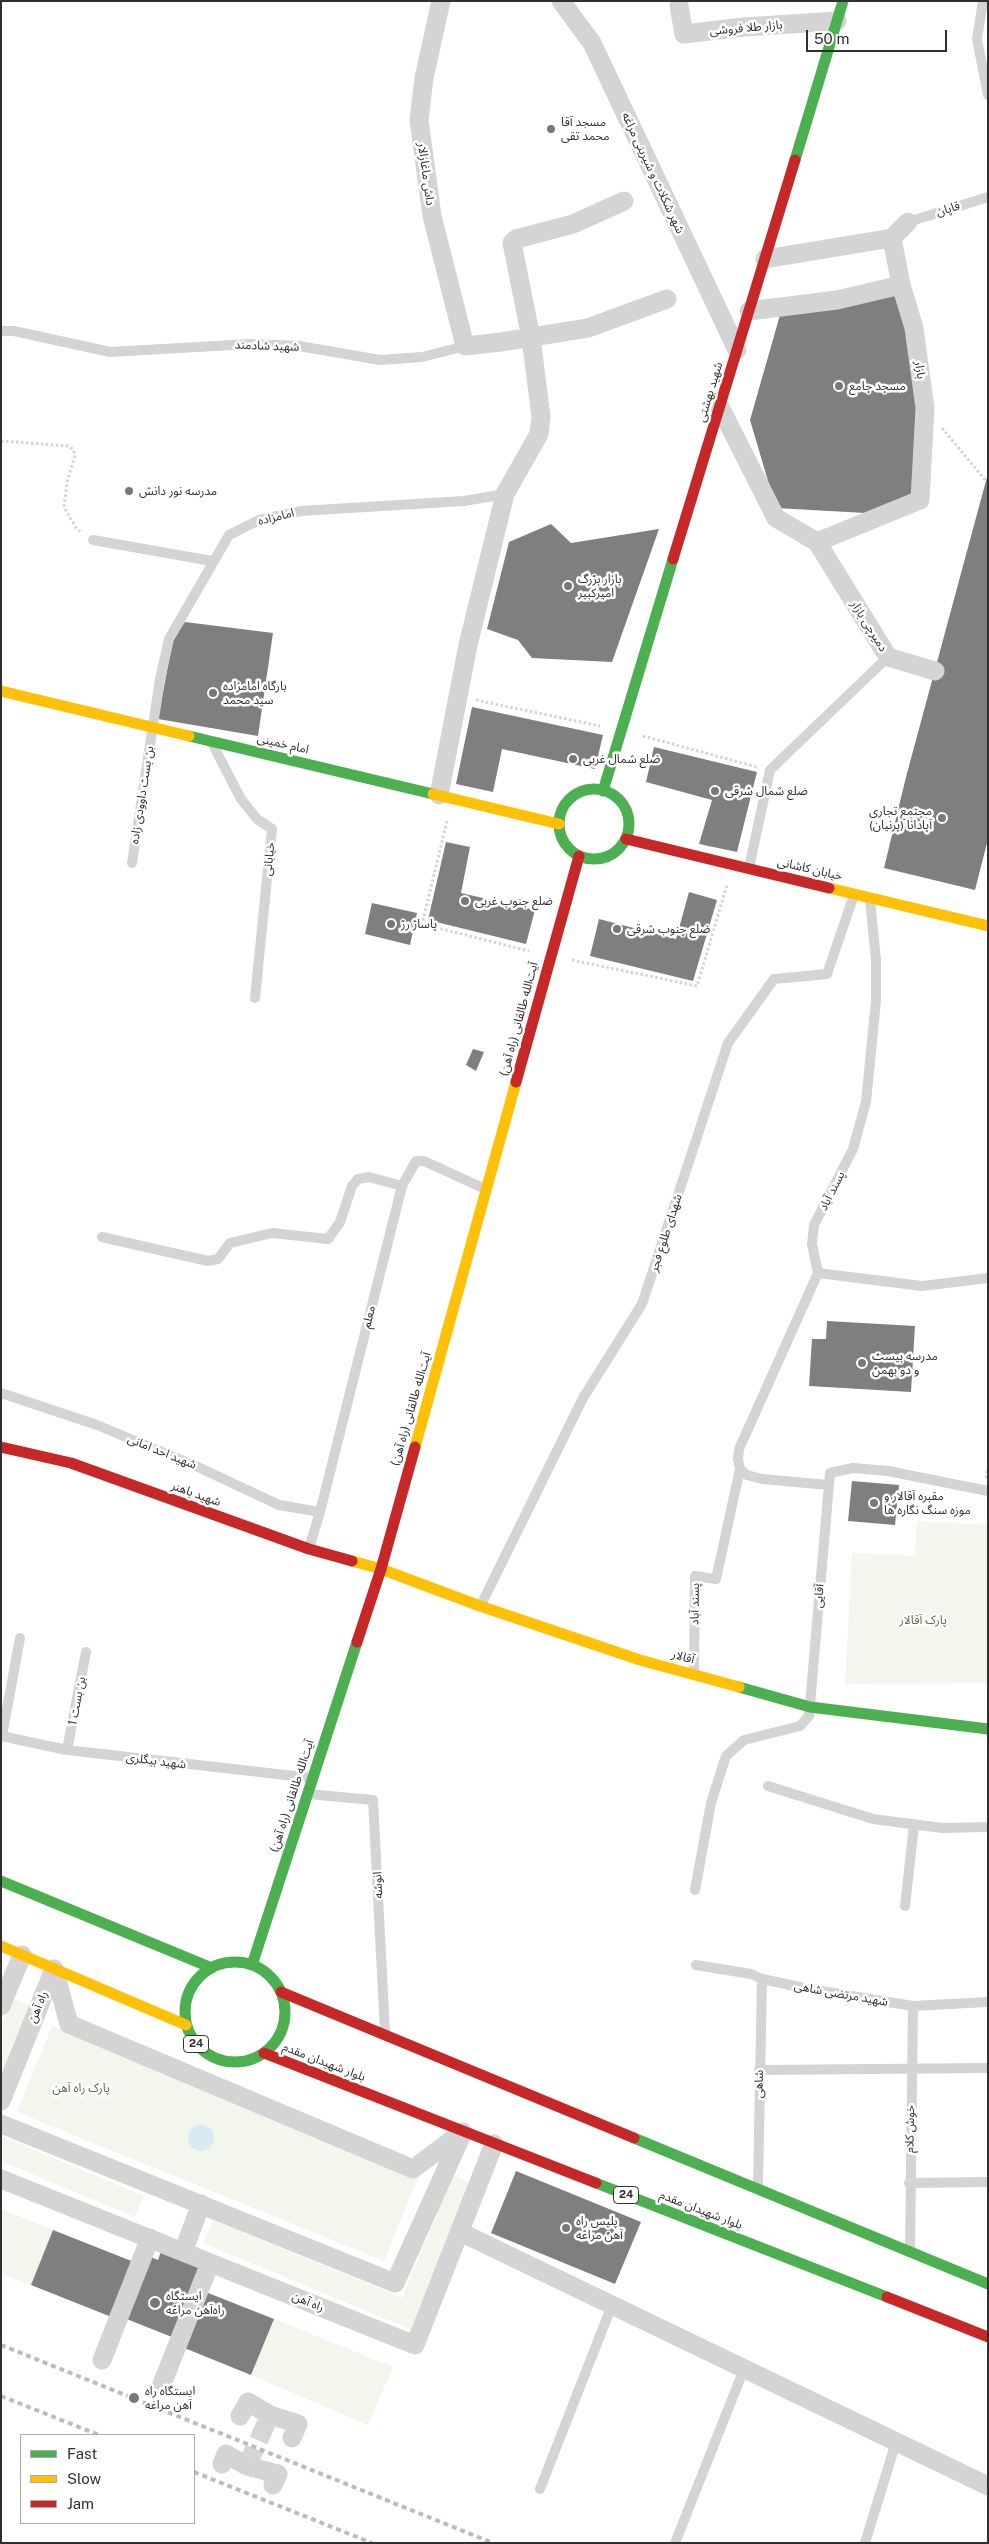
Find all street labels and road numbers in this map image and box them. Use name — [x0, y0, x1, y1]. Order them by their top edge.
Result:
street label: بازار طلا فروشی — [709, 18, 783, 38]
street label: شهر شکلات و شیرینی مراغه — [619, 110, 687, 236]
street label: داش ماغازالار — [414, 141, 438, 207]
street label: قاپان — [934, 199, 962, 219]
street label: شهید شادمند — [234, 338, 300, 354]
street label: شهید بهشتی — [694, 360, 726, 424]
street label: بازار — [912, 360, 928, 380]
street label: امامزاده — [256, 506, 296, 528]
street label: دمیرچی بازار — [848, 598, 890, 654]
street label: امام خمینی — [256, 731, 310, 757]
street label: بن بست داوودی زاده — [127, 745, 157, 845]
street label: خیابانی — [260, 841, 278, 877]
street label: خیابان کاشانی — [776, 855, 844, 883]
street label: (راه آهن) آیت‌الله طالقانی — [497, 960, 541, 1078]
street label: پسند آباد — [816, 1169, 848, 1213]
street label: شهدای طلوع فجر — [647, 1192, 685, 1274]
street label: معلم — [359, 1304, 379, 1330]
street label: (راه آهن) آیت‌الله طالقانی — [388, 1351, 434, 1467]
street label: شهید احد امانی — [125, 1432, 199, 1472]
street label: شهید باهنر — [169, 1478, 223, 1510]
street label: پسند آباد — [687, 1583, 703, 1625]
street label: آقایی — [811, 1583, 827, 1609]
street label: آقالار — [670, 1647, 696, 1667]
street label: بن بست 1 — [65, 1675, 89, 1727]
street label: (راه آهن) آیت‌الله طالقانی — [267, 1738, 317, 1854]
street label: شهید بیگلری — [125, 1750, 187, 1772]
street label: انوشه — [370, 1871, 386, 1899]
street label: شهید مرتضی شاهی — [793, 1979, 889, 2009]
street label: راه آهن — [25, 1989, 51, 2025]
road number: 24 — [184, 2036, 208, 2052]
street label: بلوار شهیدان مقدم — [281, 2040, 367, 2084]
street label: شاهی — [752, 2070, 766, 2098]
street label: خوش کلام — [902, 2105, 918, 2153]
road number: 24 — [614, 2186, 638, 2204]
street label: بلوار شهیدان مقدم — [658, 2188, 744, 2232]
street label: راه آهن — [290, 2289, 326, 2315]

